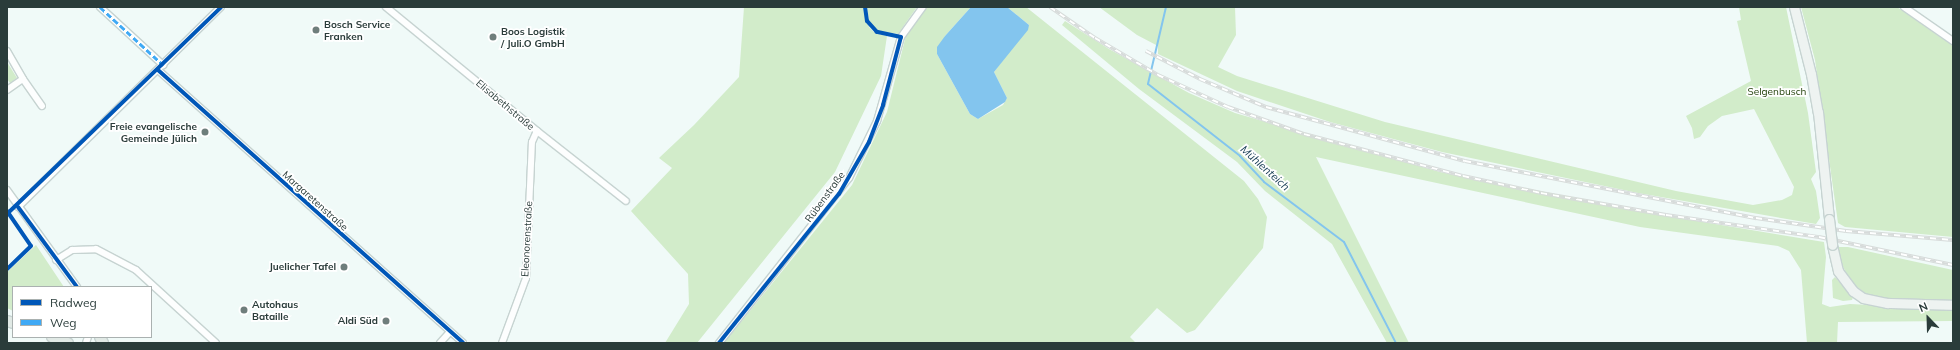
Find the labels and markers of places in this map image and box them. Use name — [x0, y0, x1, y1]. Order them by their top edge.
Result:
place label: Bosch Service Franken — [324, 18, 390, 42]
marker: Bosch Service Franken — [311, 25, 321, 35]
place label: Boos Logistik / Juli.O GmbH — [501, 25, 565, 48]
marker: Boos Logistik / Juli.O GmbH — [488, 32, 498, 42]
place label: Freie evangelische Gemeinde Jülich — [110, 120, 197, 144]
marker: Freie evangelische Gemeinde Jülich — [200, 127, 210, 137]
place label: Juelicher Tafel — [269, 261, 336, 273]
marker: Juelicher Tafel — [339, 262, 349, 272]
place label: Autohaus Bataille — [252, 298, 298, 322]
marker: Autohaus Bataille — [239, 305, 249, 315]
place label: Aldi Süd — [338, 315, 378, 327]
marker: Aldi Süd — [381, 316, 391, 326]

